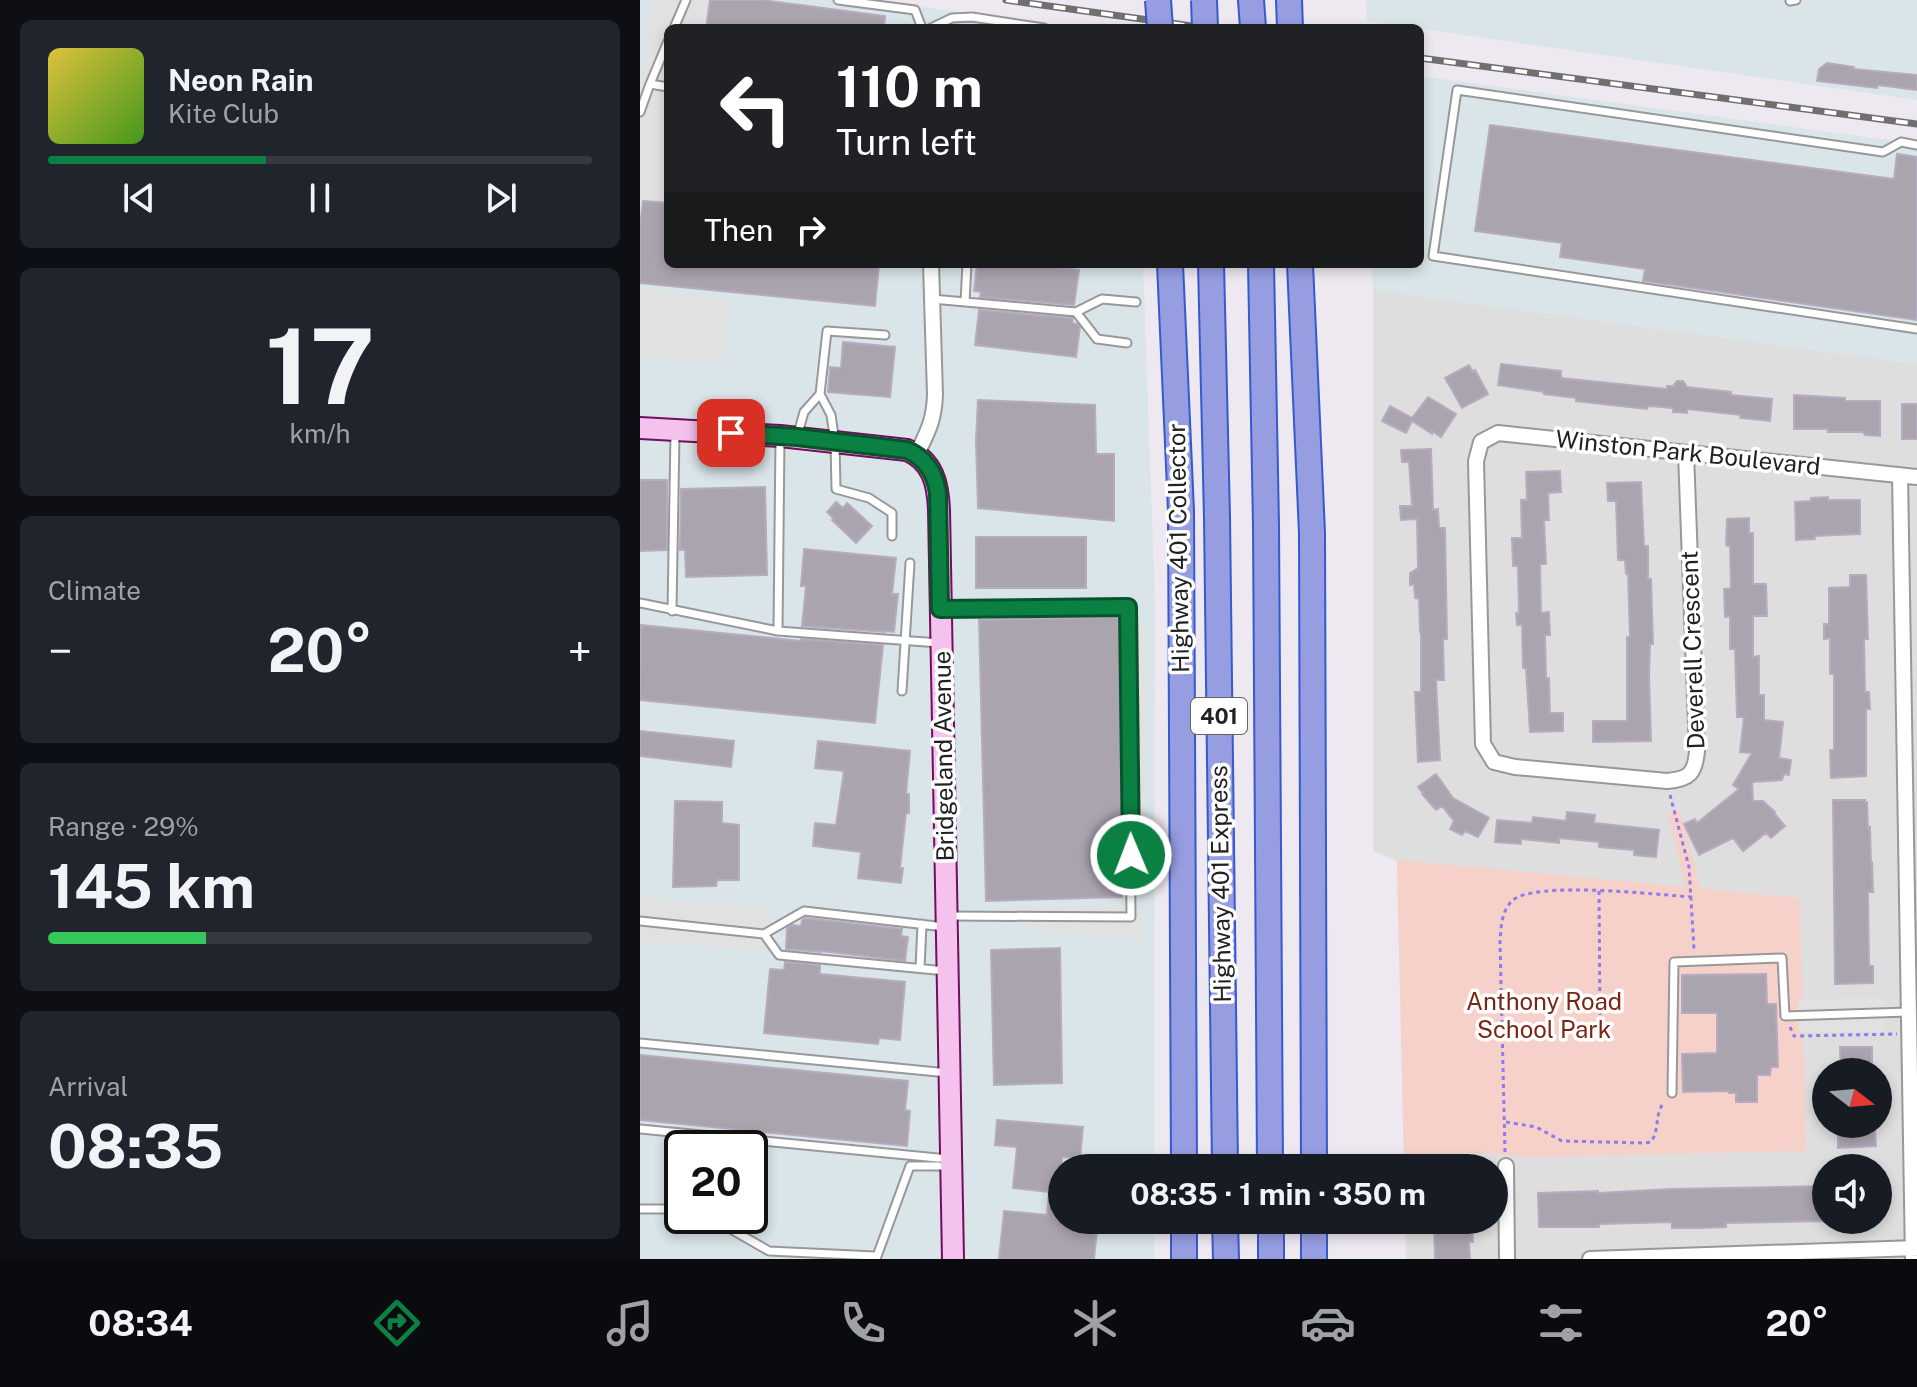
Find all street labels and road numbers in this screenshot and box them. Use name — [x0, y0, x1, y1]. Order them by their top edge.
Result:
street label: Highway 401 Collector — [1162, 423, 1194, 673]
street label: Winston Park Boulevard — [1554, 424, 1822, 480]
street label: Deverell Crescent — [1675, 550, 1709, 750]
street label: Bridgeland Avenue — [927, 650, 959, 862]
road number: 401 — [1191, 698, 1247, 734]
street label: Highway 401 Express — [1204, 765, 1236, 1003]

